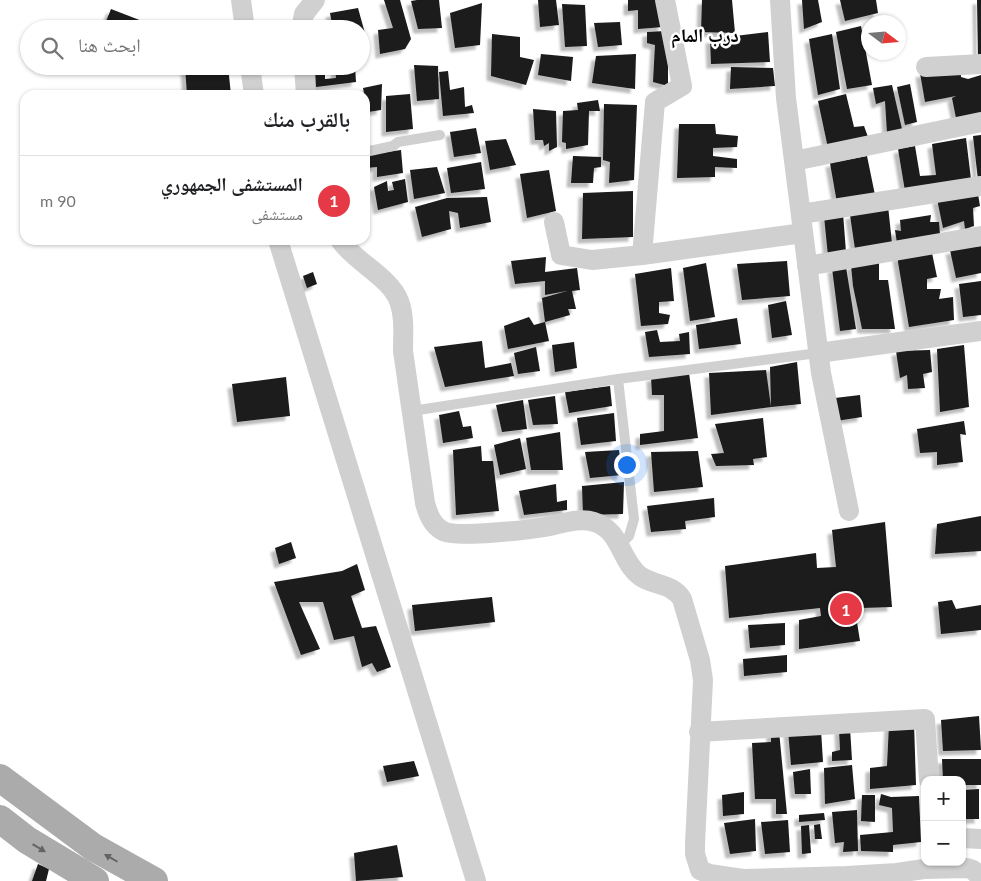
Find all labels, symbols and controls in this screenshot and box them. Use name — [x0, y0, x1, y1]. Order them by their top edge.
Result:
north arrow — [861, 15, 906, 60]
search box — [20, 20, 370, 75]
district label: درب المام — [671, 23, 739, 49]
text: ابحث هنا — [78, 33, 141, 56]
icon: search — [38, 34, 66, 62]
text: بالقرب منك — [263, 106, 350, 131]
text: المستشفى الجمهوري — [161, 172, 303, 195]
text: 90 m — [40, 191, 76, 210]
text: 1 — [329, 191, 339, 210]
text: مستشفى — [252, 204, 303, 223]
your location — [614, 452, 640, 478]
pin: 1 — [830, 590, 862, 628]
map controls — [921, 776, 966, 866]
button: + — [921, 776, 966, 821]
button: − — [921, 821, 966, 866]
one-way arrow — [33, 843, 46, 852]
one-way arrow — [105, 853, 118, 862]

